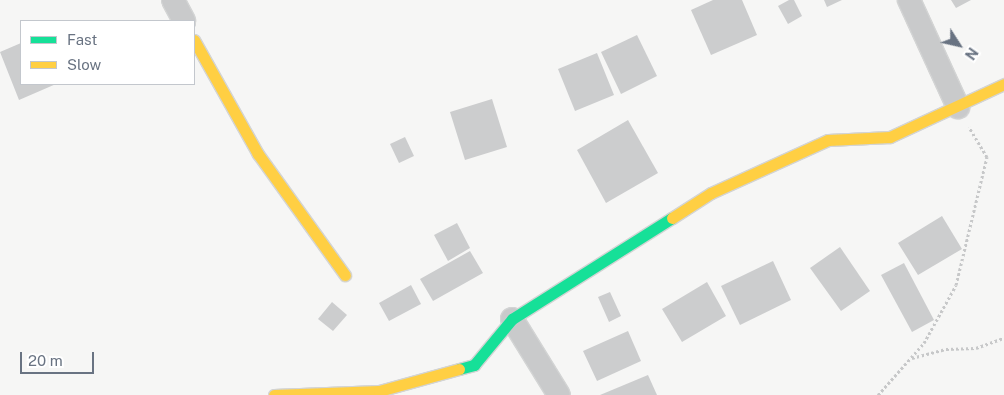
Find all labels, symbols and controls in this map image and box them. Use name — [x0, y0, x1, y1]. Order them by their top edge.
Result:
legend — [20, 20, 195, 85]
north arrow — [934, 20, 984, 70]
text: Fast — [67, 31, 97, 48]
text: N — [962, 45, 981, 63]
text: Slow — [67, 56, 101, 73]
scale bar — [22, 342, 96, 374]
text: 20 m — [28, 352, 63, 369]

